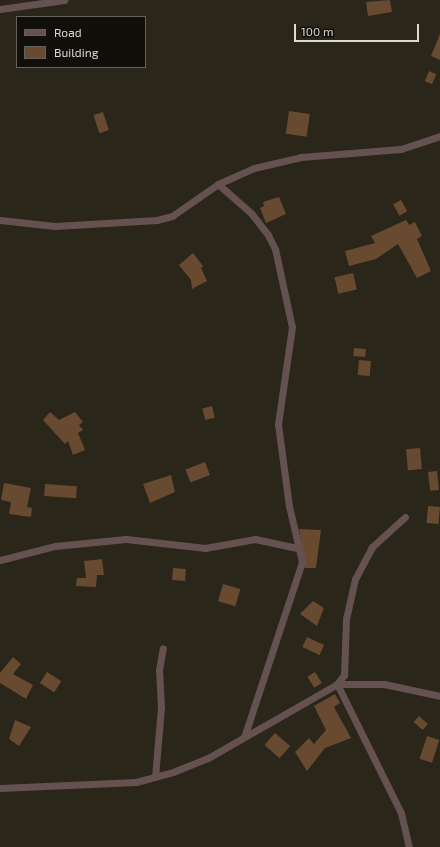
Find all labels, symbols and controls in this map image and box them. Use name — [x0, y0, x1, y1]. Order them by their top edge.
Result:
legend — [16, 16, 146, 68]
scale bar — [296, 16, 421, 42]
text: 100 m — [301, 24, 333, 38]
text: Road — [54, 25, 82, 39]
text: Building — [54, 45, 98, 59]

